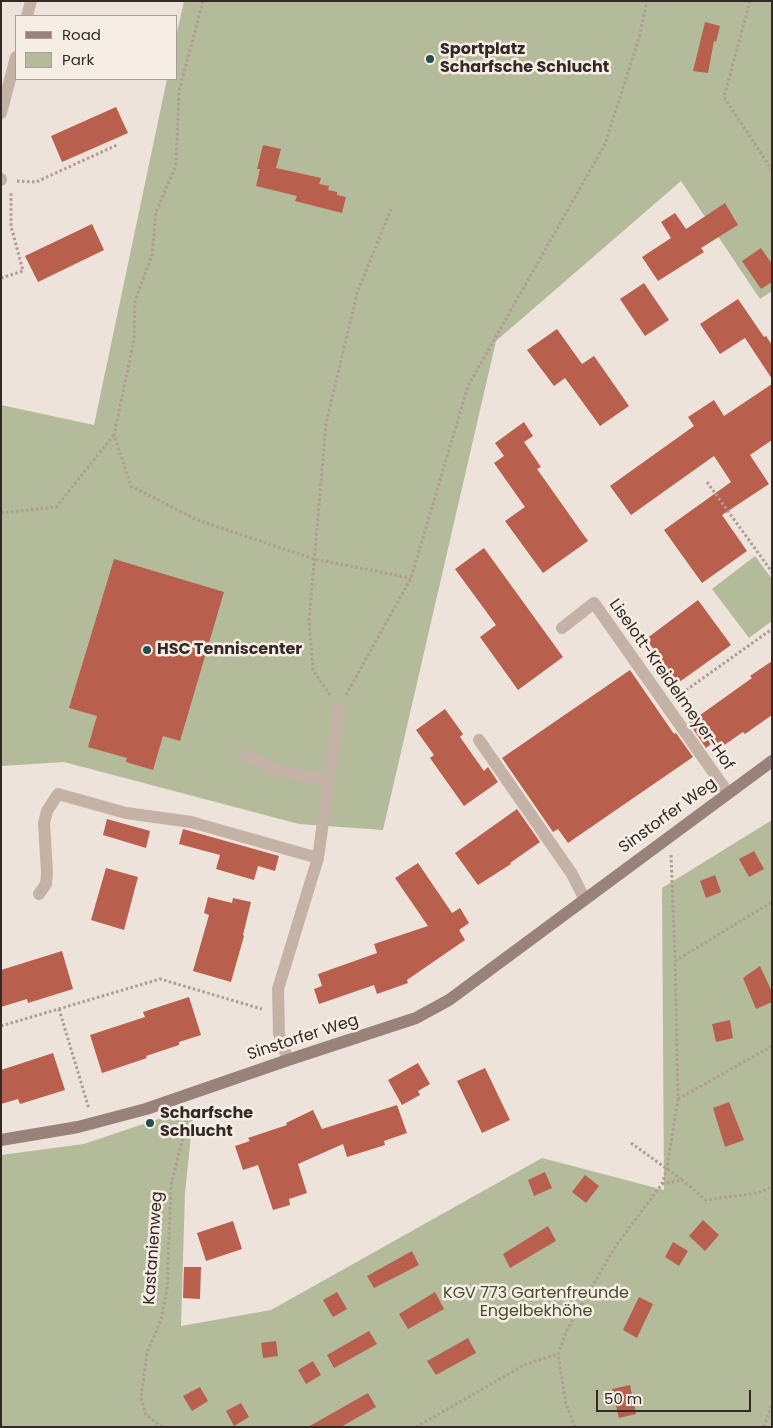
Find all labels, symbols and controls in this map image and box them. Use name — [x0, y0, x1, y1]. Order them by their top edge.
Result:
legend — [15, 15, 178, 80]
text: Road — [62, 24, 101, 45]
place label: Sportplatz Scharfsche Schlucht — [440, 40, 609, 78]
text: Park — [62, 49, 94, 70]
marker: Sportplatz Scharfsche Schlucht — [424, 53, 436, 65]
street label: Liselott-Kreidelmeyer-Hof — [604, 596, 738, 774]
place label: HSC Tenniscenter — [157, 640, 302, 660]
marker: HSC Tenniscenter — [141, 644, 153, 656]
street label: Sinstorfer Weg — [616, 774, 720, 858]
street label: Sinstorfer Weg — [245, 1011, 361, 1065]
place label: Scharfsche Schlucht — [160, 1104, 253, 1142]
marker: Scharfsche Schlucht — [144, 1117, 156, 1129]
street label: Kastanienweg — [140, 1191, 168, 1305]
park label: KGV 773 Gartenfreunde Engelbekhöhe — [443, 1284, 629, 1322]
scale bar — [598, 1380, 753, 1412]
text: 50 m — [604, 1388, 642, 1409]

